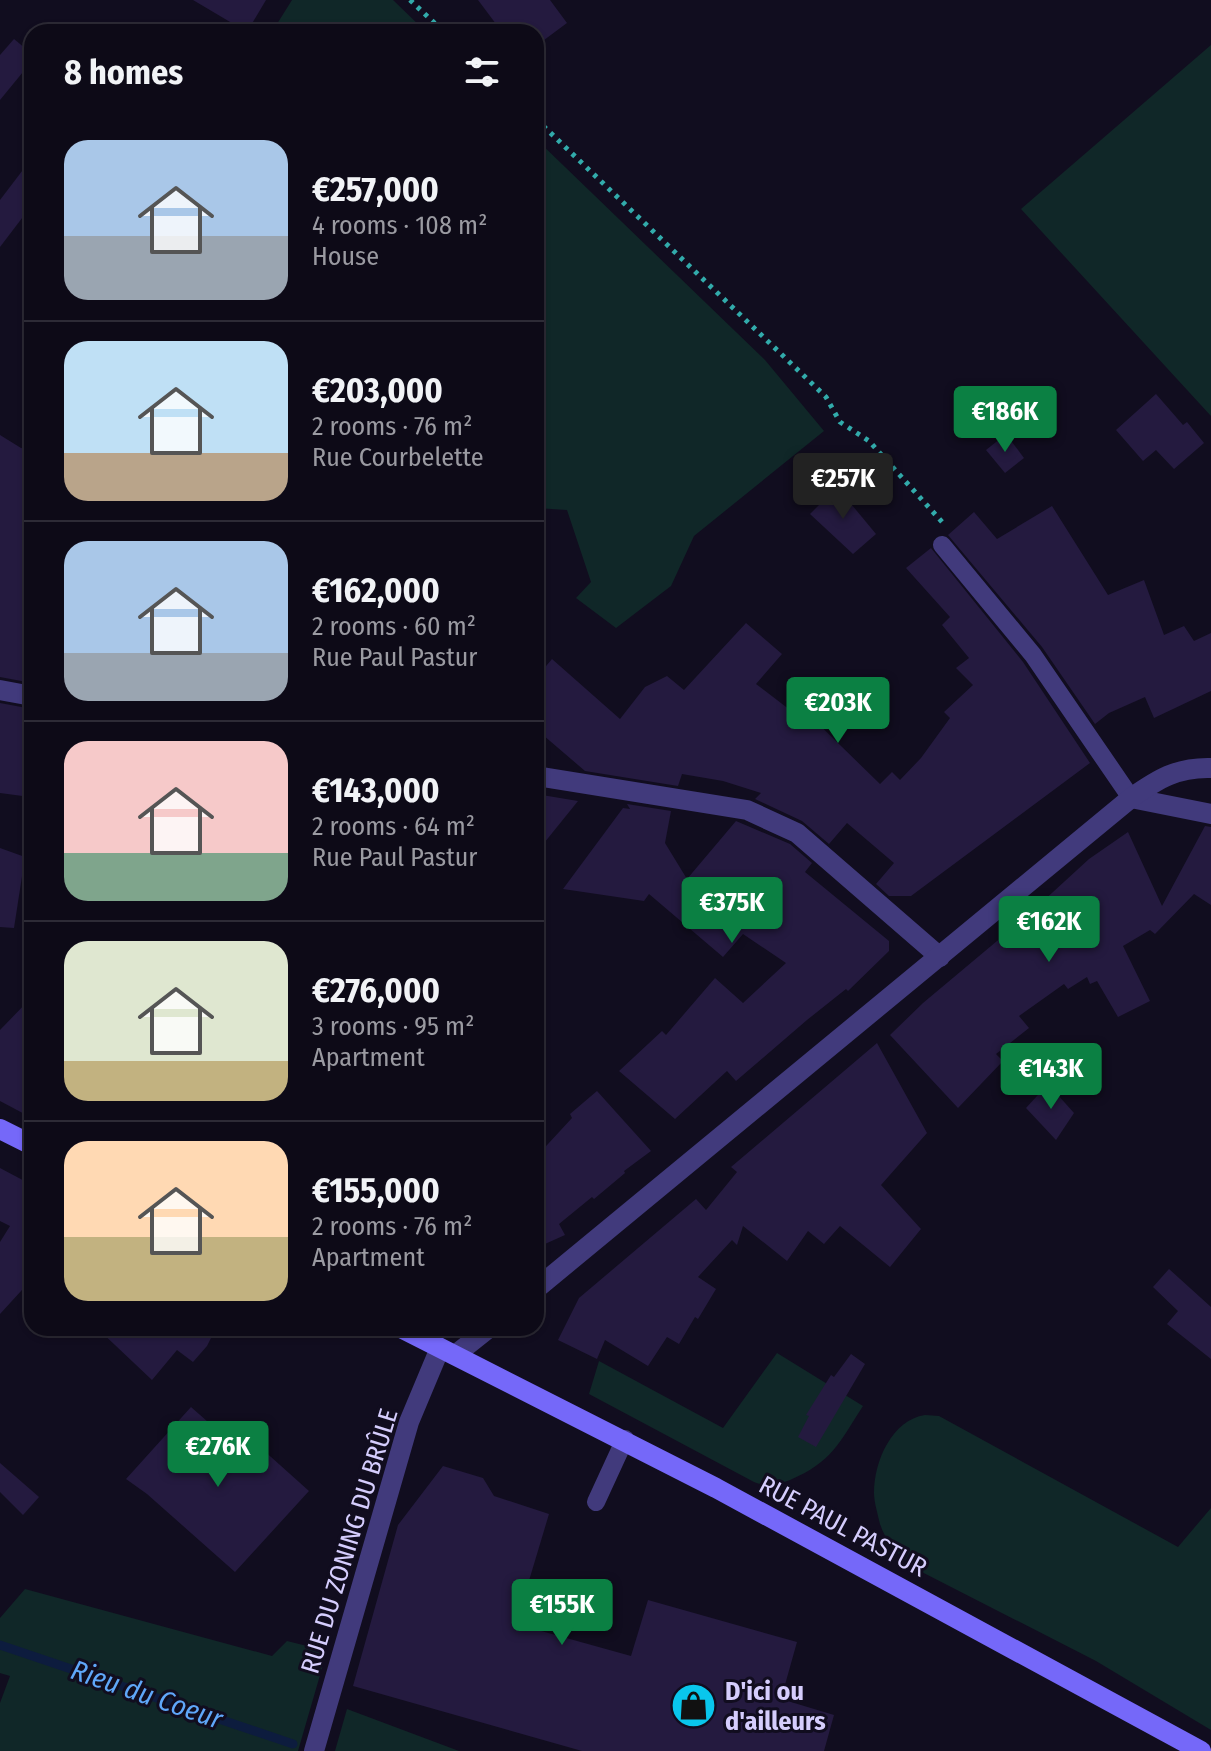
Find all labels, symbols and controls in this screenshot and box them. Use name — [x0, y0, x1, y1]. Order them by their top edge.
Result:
icon: filters — [460, 50, 504, 94]
text: 8 homes — [64, 52, 183, 93]
text: €257,000 — [312, 169, 439, 210]
icon: home — [128, 172, 224, 268]
text: 4 rooms · 108 m² — [312, 210, 487, 241]
text: House — [312, 241, 379, 272]
text: €203,000 — [312, 370, 443, 411]
icon: home — [128, 373, 224, 469]
pin: €186K — [949, 386, 1061, 454]
text: €186K — [972, 396, 1038, 427]
text: 2 rooms · 76 m² — [312, 411, 472, 442]
text: Rue Courbelette — [312, 442, 483, 473]
pin: €257K — [787, 453, 899, 521]
text: €257K — [811, 463, 875, 494]
text: €162,000 — [312, 570, 440, 611]
icon: home — [128, 573, 224, 669]
text: 2 rooms · 60 m² — [312, 611, 476, 642]
text: Rue Paul Pastur — [312, 642, 477, 673]
pin: €203K — [782, 677, 894, 745]
text: €203K — [804, 687, 872, 718]
text: €143,000 — [312, 770, 440, 811]
icon: home — [128, 773, 224, 869]
text: 2 rooms · 64 m² — [312, 811, 475, 842]
text: Rue Paul Pastur — [312, 842, 477, 873]
pin: €375K — [676, 877, 788, 945]
text: €375K — [700, 887, 764, 918]
pin: €162K — [993, 896, 1105, 964]
text: €162K — [1017, 906, 1081, 937]
text: €276,000 — [312, 970, 440, 1011]
icon: home — [128, 973, 224, 1069]
text: 3 rooms · 95 m² — [312, 1011, 474, 1042]
text: Apartment — [312, 1042, 425, 1073]
pin: €143K — [995, 1043, 1107, 1111]
text: €143K — [1019, 1053, 1083, 1084]
text: €155,000 — [312, 1170, 440, 1211]
icon: home — [128, 1173, 224, 1269]
text: 2 rooms · 76 m² — [312, 1211, 472, 1242]
text: Apartment — [312, 1242, 425, 1273]
street label: RUE DU ZONING DU BRÛLE — [294, 1405, 405, 1677]
pin: €276K — [162, 1421, 274, 1489]
text: €276K — [186, 1431, 250, 1462]
street label: RUE PAUL PASTUR — [754, 1469, 932, 1584]
pin: €155K — [506, 1579, 618, 1647]
text: €155K — [530, 1589, 594, 1620]
water label: Rieu du Coeur — [67, 1653, 228, 1736]
place label: D'ici ou d'ailleurs — [725, 1676, 826, 1737]
shop icon: D'ici ou d'ailleurs — [670, 1682, 718, 1730]

